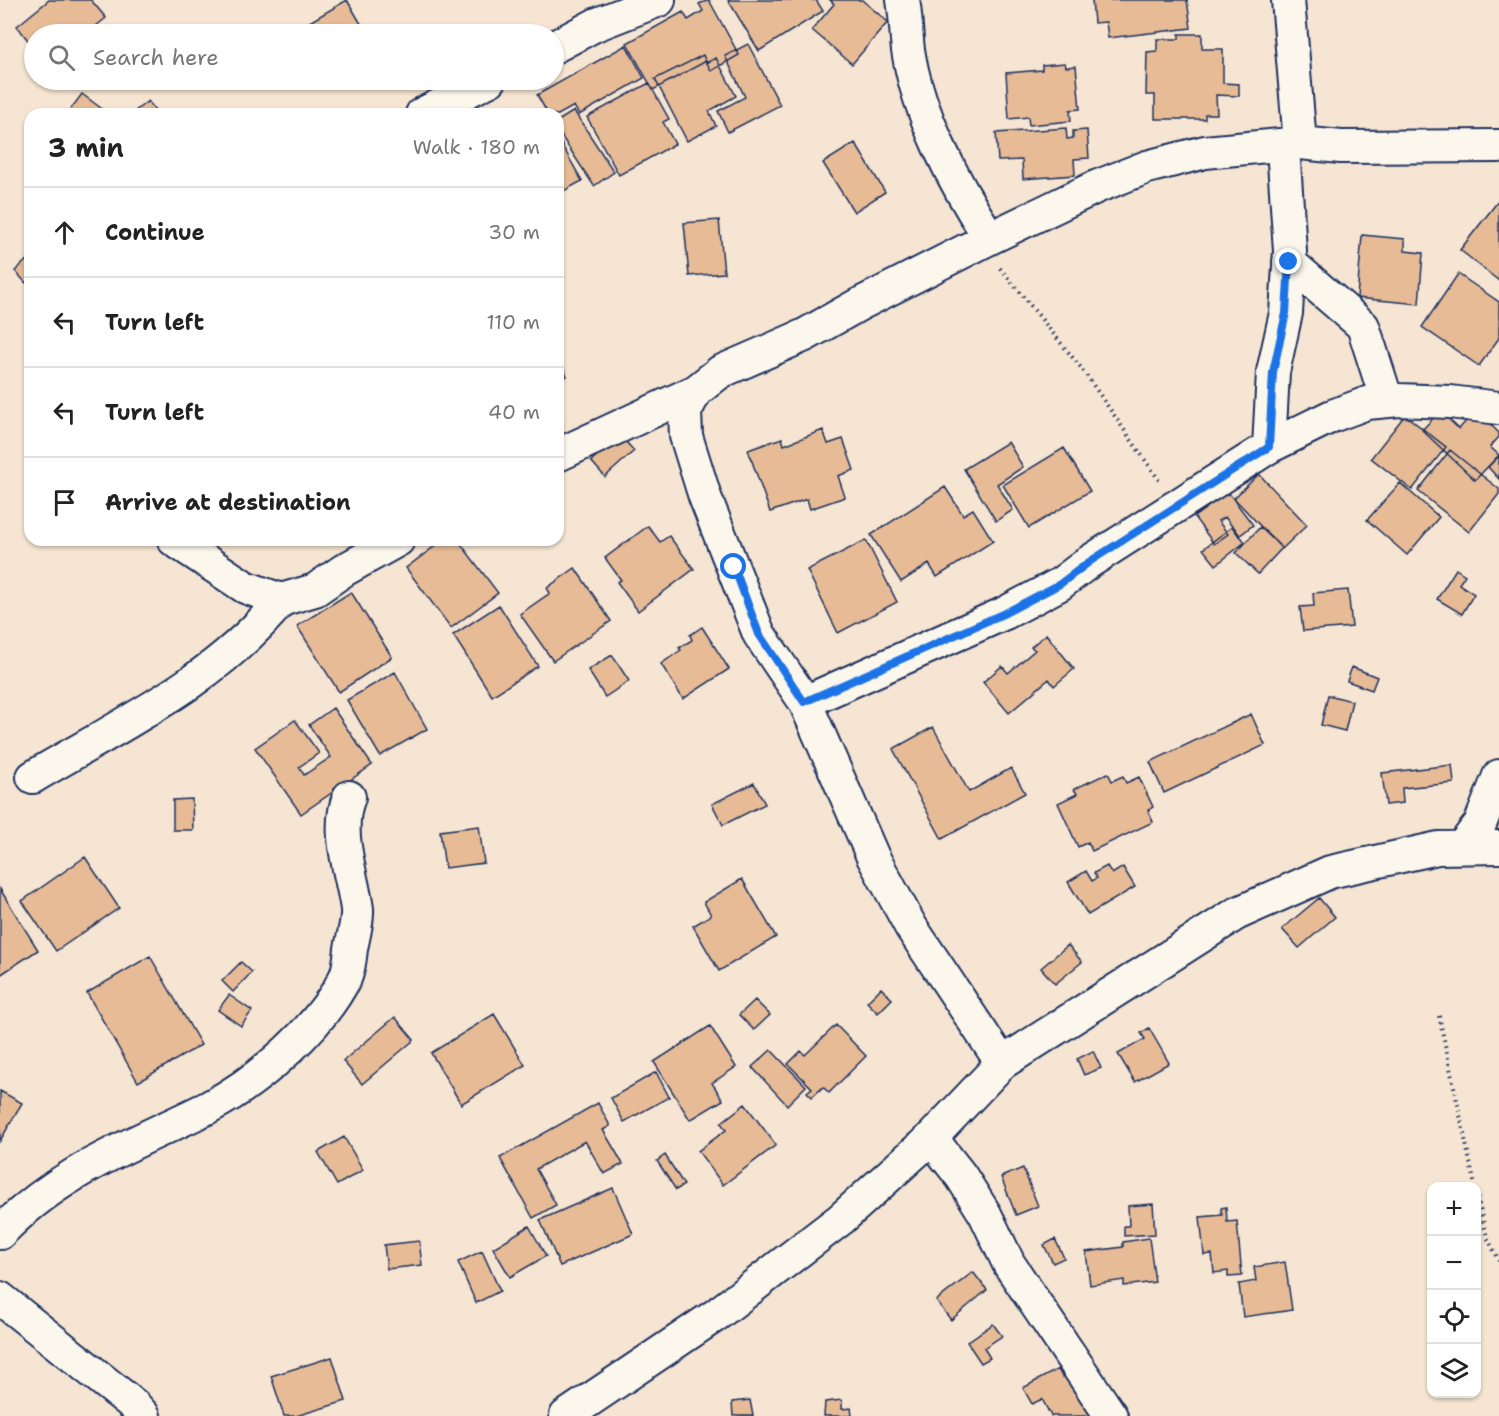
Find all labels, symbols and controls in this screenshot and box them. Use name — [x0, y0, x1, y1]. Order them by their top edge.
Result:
search box — [24, 24, 564, 90]
icon: search — [45, 41, 78, 74]
text: Search here — [93, 43, 219, 72]
text: 3 min — [48, 130, 124, 165]
text: Walk · 180 m — [413, 134, 540, 160]
icon: ahead — [48, 216, 81, 249]
text: Continue — [105, 218, 205, 247]
text: 30 m — [488, 219, 540, 245]
route end — [1275, 248, 1301, 274]
icon: left — [48, 306, 81, 339]
text: Turn left — [105, 308, 204, 337]
text: 110 m — [486, 309, 540, 335]
icon: left — [48, 396, 81, 429]
text: Turn left — [105, 398, 204, 427]
text: 40 m — [488, 399, 540, 425]
icon: arrive — [48, 486, 81, 519]
text: Arrive at destination — [105, 488, 351, 517]
route start — [720, 553, 746, 579]
map controls — [1427, 1182, 1481, 1398]
button: + — [1427, 1182, 1481, 1236]
button: − — [1427, 1236, 1481, 1290]
button: locate — [1427, 1290, 1481, 1344]
button: layers — [1427, 1344, 1481, 1398]

